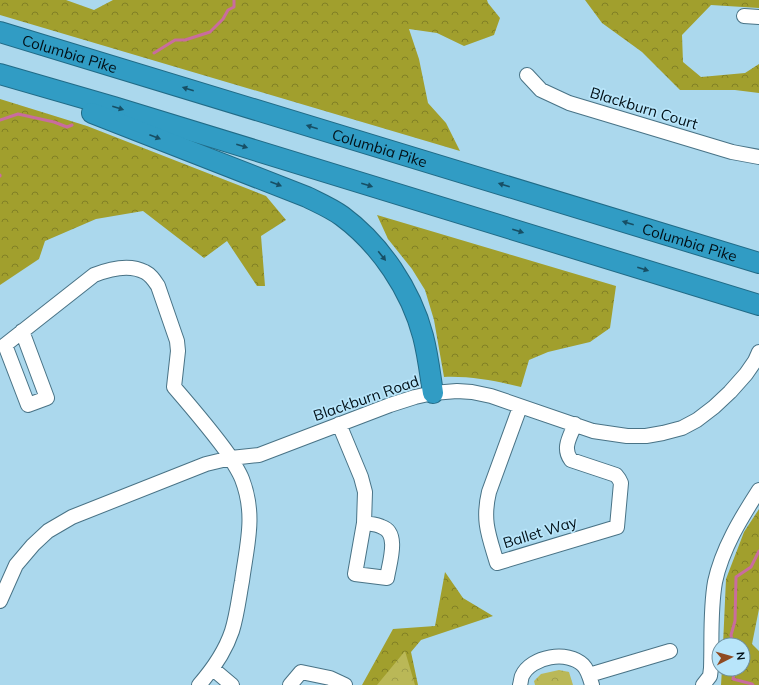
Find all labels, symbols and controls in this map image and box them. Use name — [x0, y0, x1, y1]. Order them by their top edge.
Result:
street label: Columbia Pike — [20, 30, 120, 77]
street label: Blackburn Court — [588, 83, 700, 133]
one-way arrow — [182, 86, 194, 92]
one-way arrow — [112, 105, 124, 111]
one-way arrow — [306, 124, 318, 130]
street label: Columbia Pike — [330, 124, 430, 171]
one-way arrow — [149, 135, 161, 141]
one-way arrow — [237, 144, 249, 150]
one-way arrow — [270, 182, 282, 188]
one-way arrow — [361, 182, 373, 188]
one-way arrow — [497, 182, 509, 188]
street label: Columbia Pike — [640, 219, 740, 265]
one-way arrow — [622, 220, 634, 226]
one-way arrow — [512, 228, 524, 234]
one-way arrow — [377, 251, 386, 261]
one-way arrow — [638, 266, 650, 272]
street label: Blackburn Road — [311, 371, 421, 425]
street label: Ballet Way — [501, 512, 579, 552]
north arrow — [711, 637, 751, 677]
text: N — [734, 651, 748, 661]

